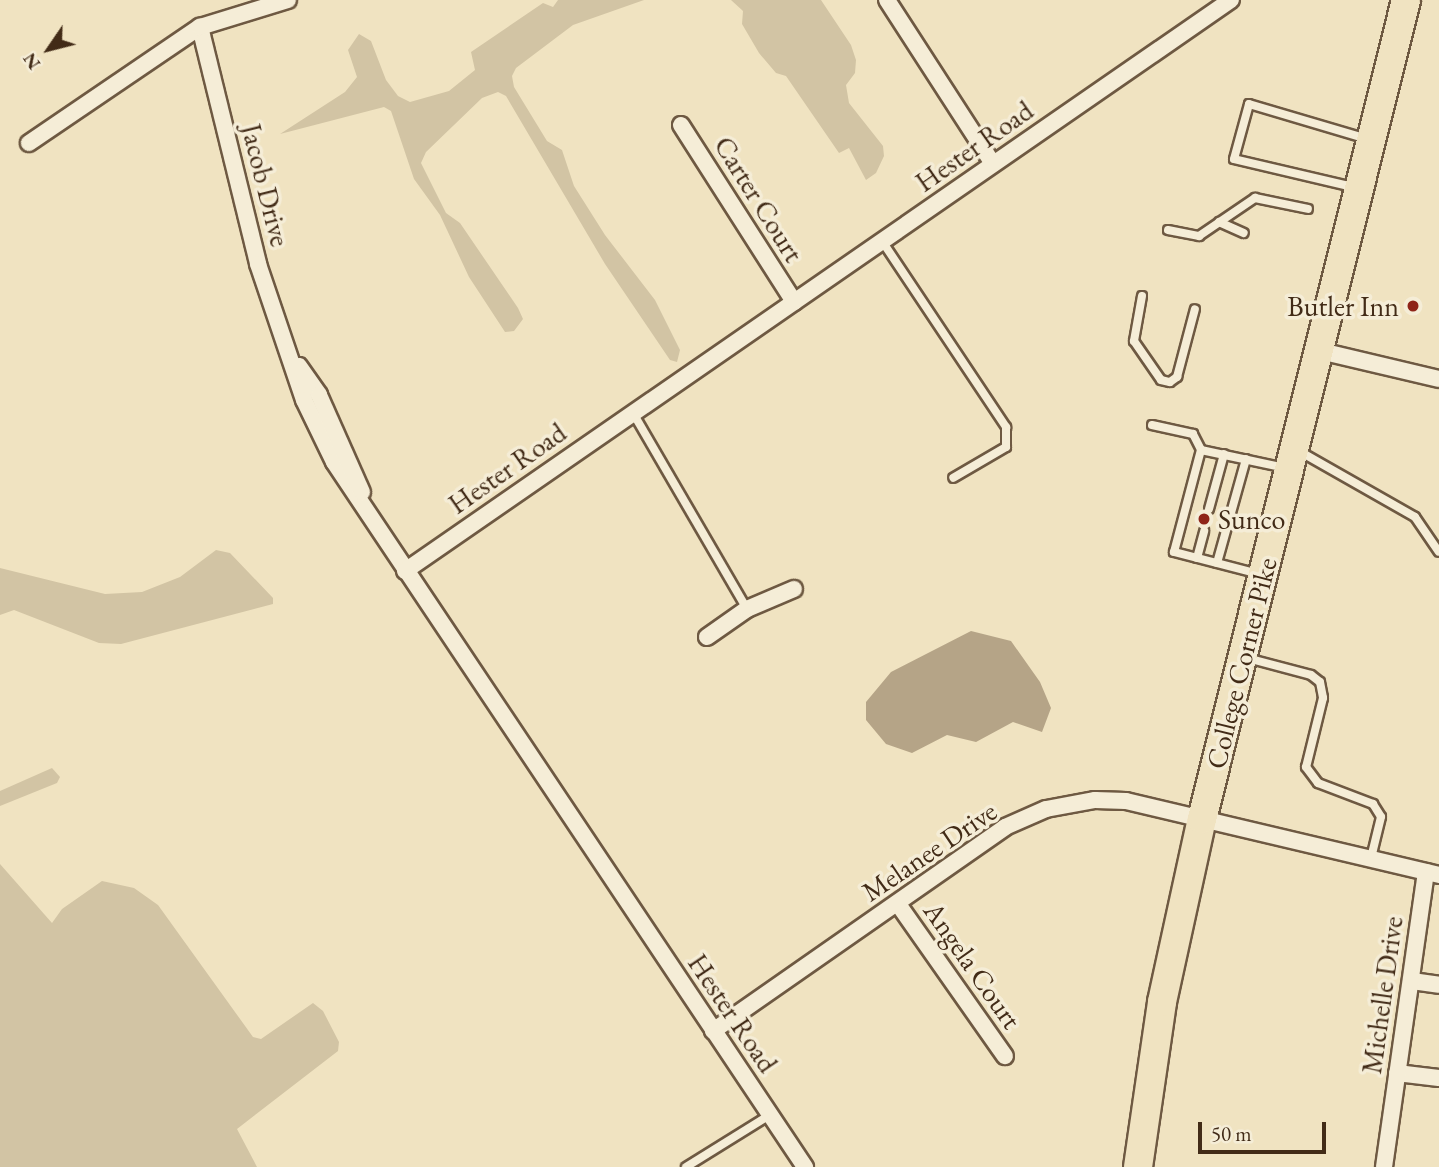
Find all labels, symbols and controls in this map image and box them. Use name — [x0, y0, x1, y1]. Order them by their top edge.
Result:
north arrow — [14, 14, 84, 84]
text: N — [17, 48, 46, 75]
street label: Hester Road — [909, 93, 1039, 199]
street label: Jacob Drive — [235, 120, 297, 250]
street label: Carter Court — [707, 130, 811, 268]
place label: Butler Inn — [1287, 289, 1399, 323]
marker: Butler Inn — [1405, 298, 1421, 314]
street label: Hester Road — [442, 415, 572, 521]
place label: Sunco — [1218, 502, 1285, 536]
marker: Sunco — [1196, 511, 1212, 527]
street label: College Corner Pike — [1199, 554, 1283, 772]
street label: Melanee Drive — [855, 794, 1003, 908]
street label: Angela Court — [917, 895, 1029, 1035]
street label: Michelle Drive — [1354, 914, 1410, 1076]
street label: Hester Road — [681, 947, 785, 1079]
scale bar — [1201, 1108, 1329, 1152]
text: 50 m — [1211, 1120, 1252, 1147]

